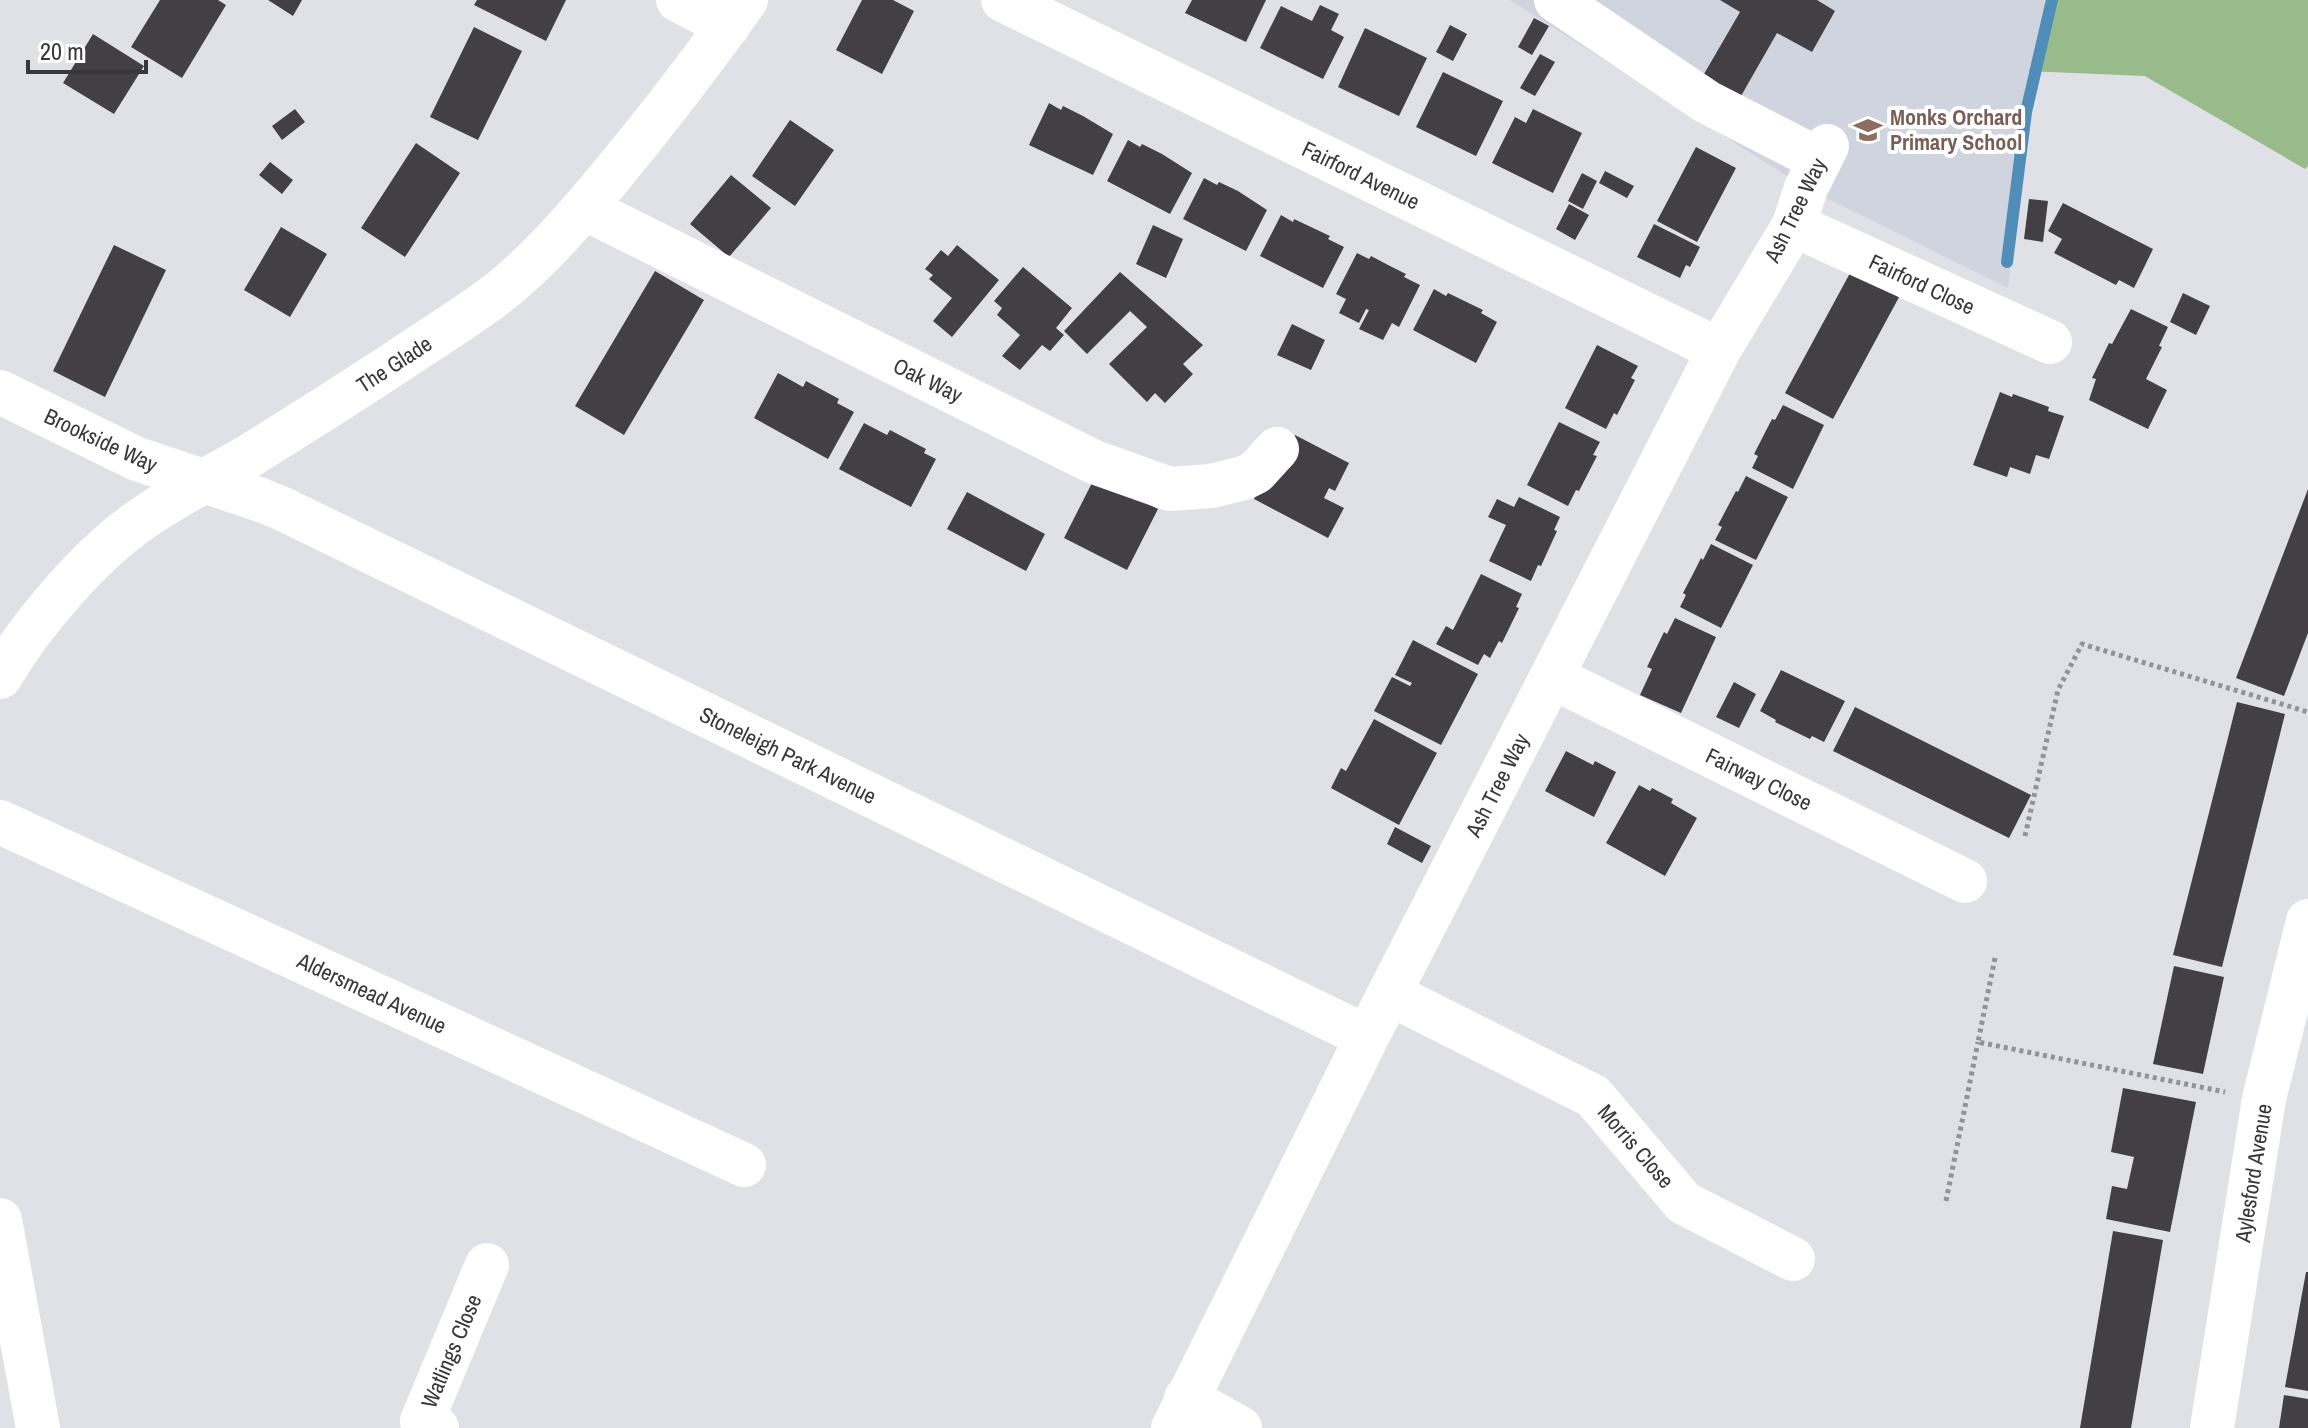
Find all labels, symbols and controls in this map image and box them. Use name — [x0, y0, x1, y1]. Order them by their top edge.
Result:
scale bar — [28, 24, 146, 74]
text: 20 m — [40, 35, 84, 67]
place label: Monks Orchard Primary School — [1890, 102, 2022, 157]
school or university icon: Monks Orchard Primary School — [1853, 115, 1883, 145]
street label: Fairford Avenue — [1297, 134, 1425, 216]
street label: Ash Tree Way — [1756, 153, 1833, 268]
street label: Fairford Close — [1864, 246, 1980, 322]
street label: The Glade — [351, 328, 437, 400]
street label: Oak Way — [888, 350, 968, 410]
street label: Brookside Way — [40, 401, 162, 479]
street label: Stoneleigh Park Avenue — [695, 699, 881, 811]
street label: Ash Tree Way — [1458, 728, 1536, 843]
street label: Fairway Close — [1701, 740, 1817, 818]
street label: Aldersmead Avenue — [292, 945, 451, 1041]
street label: Morris Close — [1591, 1098, 1681, 1194]
street label: Aylesford Avenue — [2227, 1102, 2279, 1245]
street label: Watlings Close — [414, 1290, 488, 1412]

